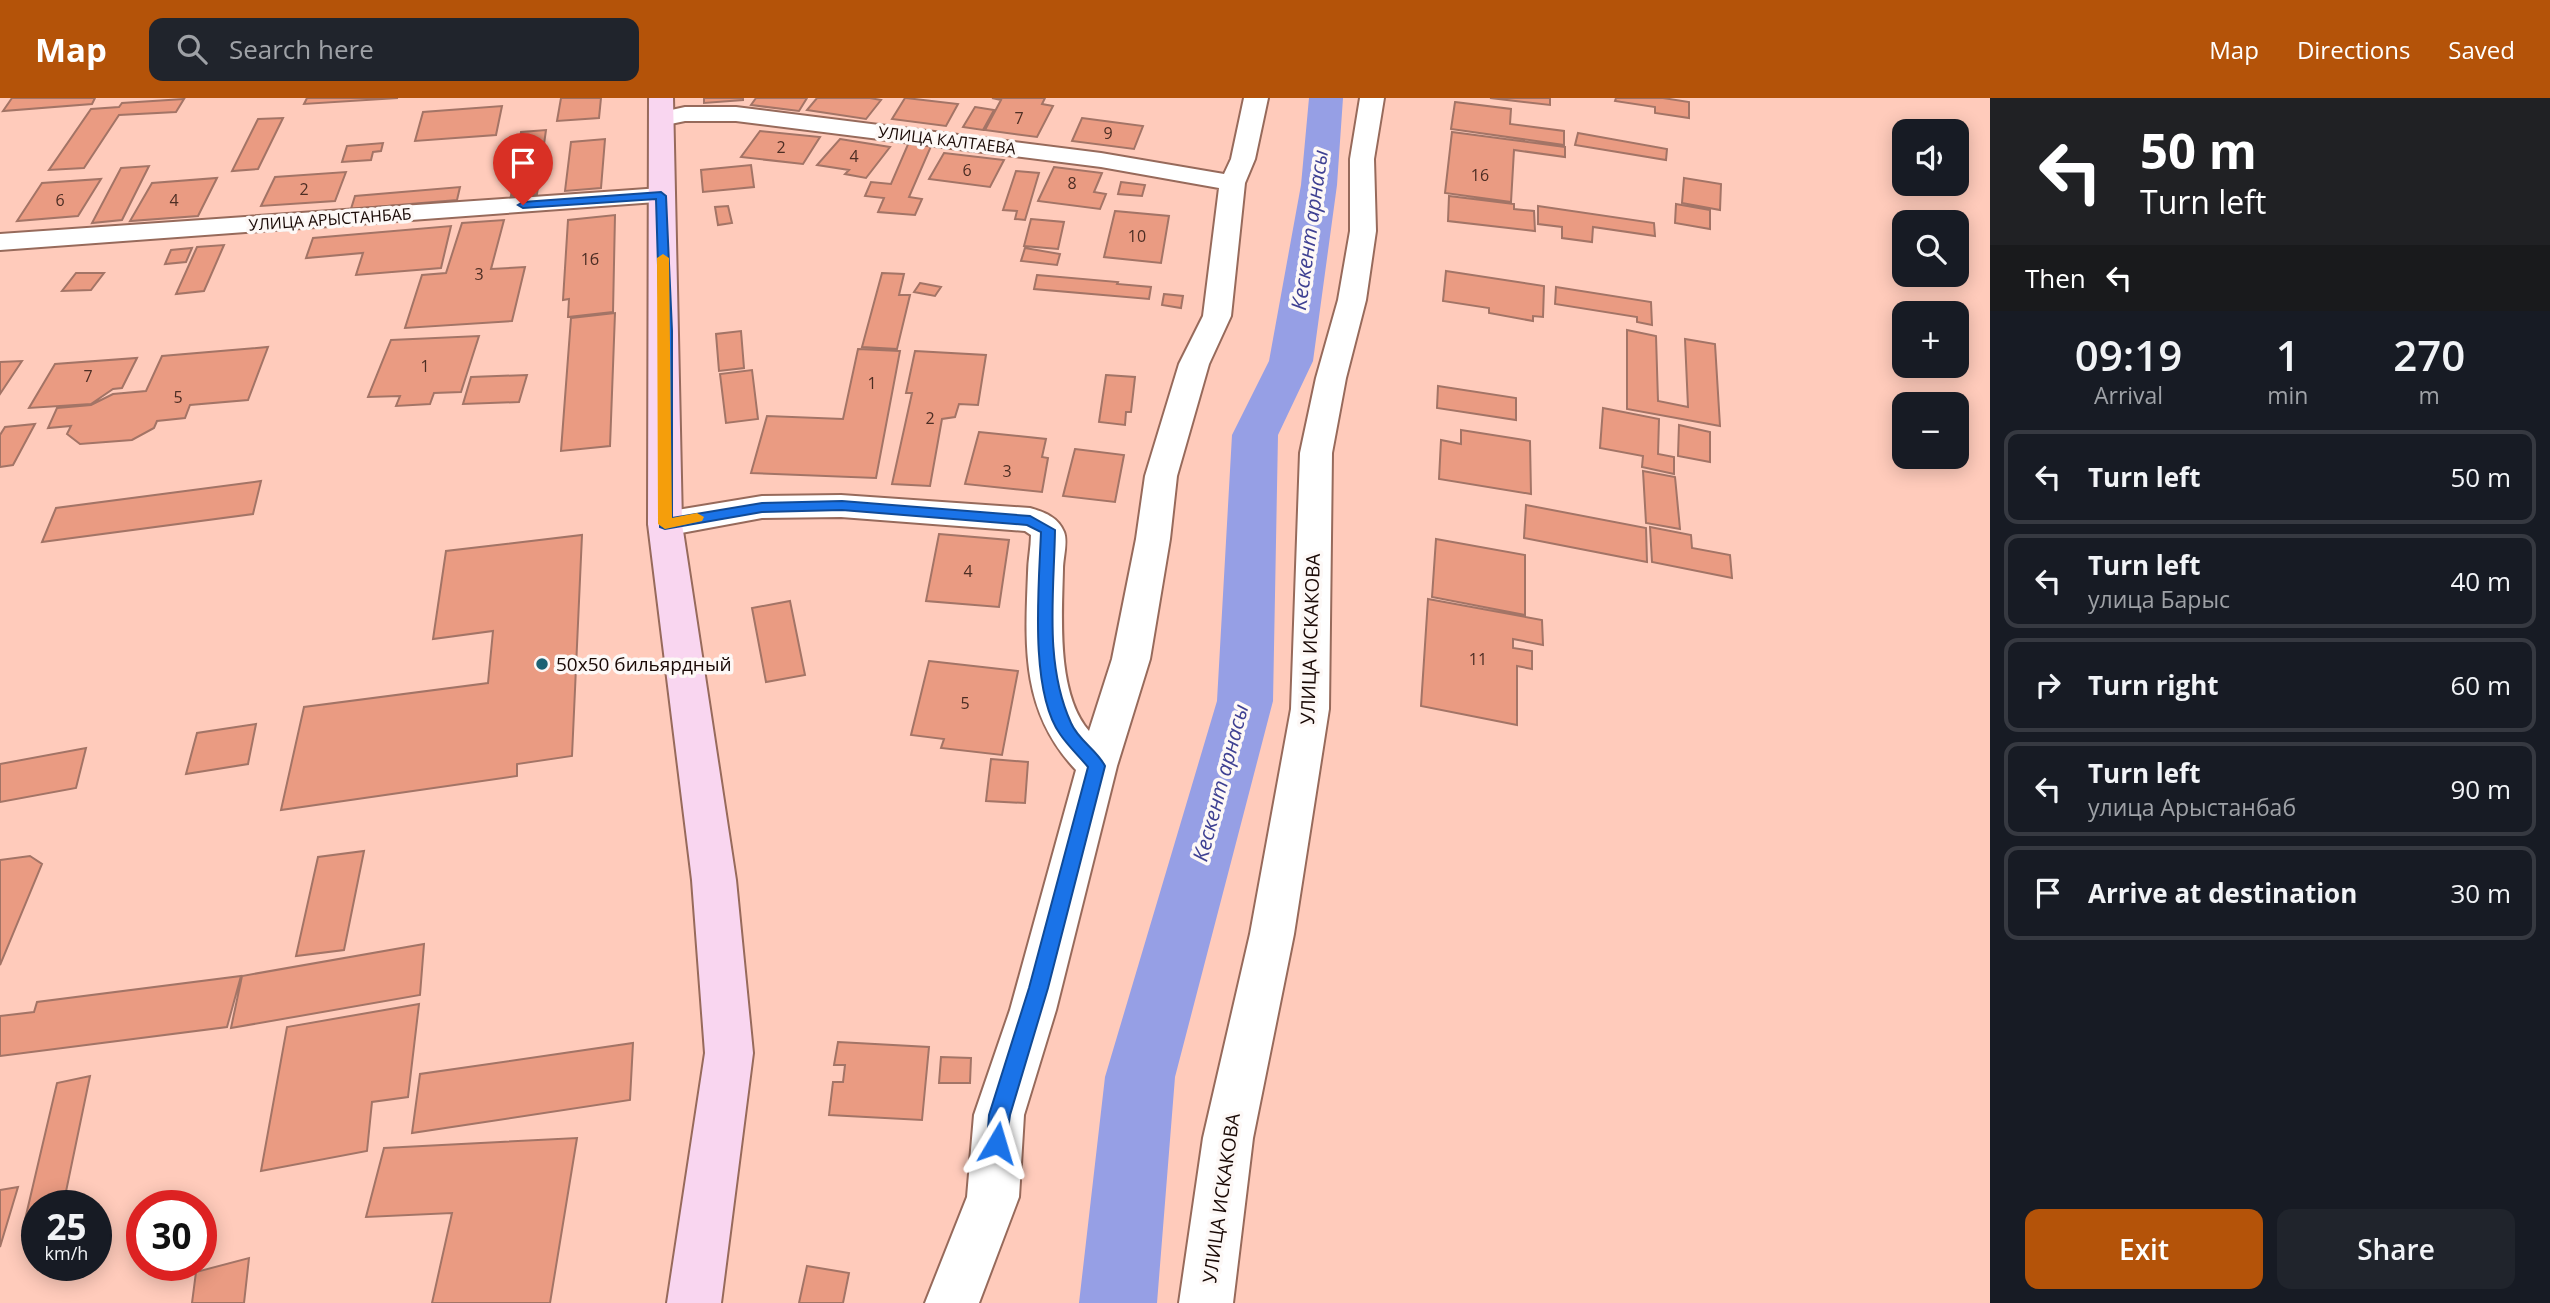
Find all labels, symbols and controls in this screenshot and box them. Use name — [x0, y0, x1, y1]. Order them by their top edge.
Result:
search box — [149, 18, 639, 81]
text: Map — [35, 27, 107, 72]
icon: search — [173, 30, 211, 68]
text: Search here — [229, 31, 374, 67]
text: Map — [2209, 33, 2259, 66]
text: Directions — [2297, 33, 2410, 66]
text: Saved — [2448, 33, 2515, 66]
house number: 7 — [1014, 107, 1024, 129]
text: 50 m — [2140, 117, 2257, 183]
map controls — [1892, 119, 1969, 469]
button: sound — [1892, 119, 1969, 196]
street label: УЛИЦА КАЛТАЕВА — [877, 121, 1018, 159]
house number: 9 — [1103, 122, 1113, 144]
icon: left — [2025, 126, 2116, 217]
pin — [493, 133, 553, 205]
house number: 2 — [776, 136, 786, 158]
icon: arrive — [504, 144, 542, 182]
house number: 4 — [849, 145, 859, 167]
water label: Кескент арнасы — [1284, 148, 1334, 312]
house number: 6 — [962, 159, 972, 181]
house number: 16 — [1471, 164, 1489, 186]
house number: 8 — [1067, 172, 1077, 194]
house number: 2 — [299, 178, 309, 200]
text: Turn left — [2140, 180, 2266, 223]
house number: 6 — [55, 189, 65, 211]
house number: 4 — [169, 189, 179, 211]
street label: УЛИЦА АРЫСТАНБАБ — [248, 202, 412, 236]
button: search — [1892, 210, 1969, 287]
house number: 10 — [1128, 225, 1146, 247]
house number: 1б — [581, 248, 599, 270]
icon: left — [2100, 259, 2138, 297]
text: Then — [2025, 260, 2086, 296]
house number: 3 — [474, 263, 484, 285]
button: + — [1892, 301, 1969, 378]
text: 09:19 — [2075, 326, 2182, 383]
text: 1 — [2276, 326, 2300, 383]
text: 270 — [2393, 326, 2465, 383]
house number: 1 — [420, 355, 430, 377]
house number: 7 — [83, 365, 93, 387]
house number: 1 — [867, 372, 877, 394]
text: Arrival — [2094, 379, 2163, 411]
text: min — [2267, 379, 2308, 411]
text: m — [2419, 379, 2440, 411]
house number: 5 — [173, 386, 183, 408]
button: − — [1892, 392, 1969, 469]
house number: 2 — [925, 407, 935, 429]
icon: left — [2029, 458, 2067, 496]
text: Turn left — [2088, 459, 2200, 495]
text: 50 m — [2450, 459, 2511, 495]
house number: 3 — [1002, 460, 1012, 482]
text: Turn left — [2088, 547, 2200, 583]
street label: УЛИЦА ИСКАКОВА — [1294, 553, 1326, 725]
house number: 4 — [963, 560, 973, 582]
icon: left — [2029, 562, 2067, 600]
text: 40 m — [2450, 563, 2511, 599]
text: улица Барыс — [2088, 583, 2230, 615]
house number: 11 — [1469, 648, 1487, 670]
place label: 50х50 бильярдный — [556, 651, 732, 677]
marker: 50х50 бильярдный — [534, 656, 550, 672]
icon: right — [2029, 666, 2067, 704]
text: Turn right — [2088, 667, 2219, 703]
text: 60 m — [2450, 667, 2511, 703]
house number: 5 — [960, 692, 970, 714]
water label: Кескент арнасы — [1186, 701, 1254, 864]
text: Turn left — [2088, 755, 2200, 791]
icon: left — [2029, 770, 2067, 808]
text: 90 m — [2450, 771, 2511, 807]
text: улица Арыстанбаб — [2088, 791, 2296, 823]
icon: arrive — [2029, 874, 2067, 912]
text: Arrive at destination — [2088, 875, 2357, 911]
text: 30 m — [2450, 875, 2511, 911]
position arrow — [960, 1106, 1034, 1180]
street label: УЛИЦА ИСКАКОВА — [1196, 1111, 1246, 1285]
speed limit sign: 30 — [126, 1190, 217, 1281]
text: 25 — [46, 1203, 87, 1250]
button: Exit — [2025, 1209, 2263, 1289]
button: Share — [2277, 1209, 2515, 1289]
text: km/h — [45, 1241, 88, 1265]

